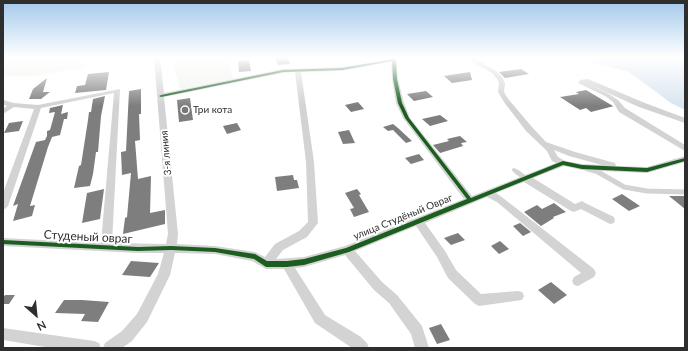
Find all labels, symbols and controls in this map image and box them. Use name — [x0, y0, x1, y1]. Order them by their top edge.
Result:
place label: Три кота — [193, 104, 232, 116]
marker: Три кота — [180, 105, 190, 115]
street label: 3-я линия — [158, 130, 174, 176]
street label: улица Студёный Овраг — [352, 192, 454, 242]
street label: Студеный овраг — [43, 227, 133, 247]
north arrow — [16, 295, 56, 335]
text: N — [35, 318, 48, 334]

